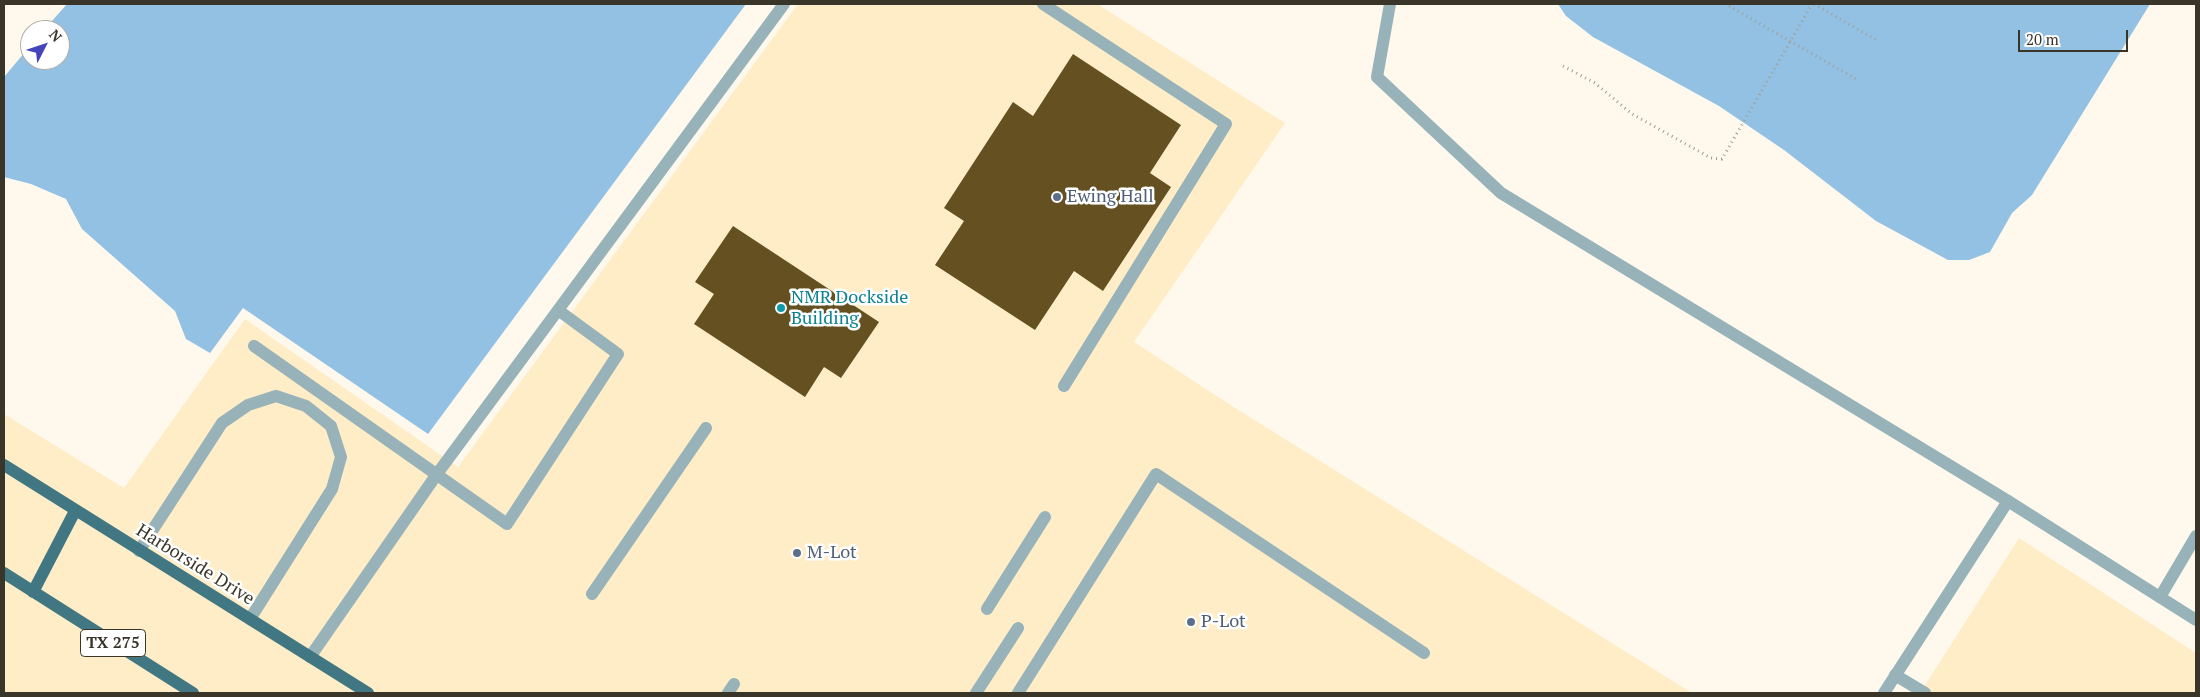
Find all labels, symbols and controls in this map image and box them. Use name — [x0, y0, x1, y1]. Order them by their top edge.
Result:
north arrow — [20, 20, 70, 70]
scale bar — [2020, 20, 2130, 52]
text: N — [45, 25, 67, 46]
text: 20 m — [2026, 29, 2059, 49]
place label: Ewing Hall — [1067, 186, 1154, 208]
marker: Ewing Hall — [1051, 191, 1063, 203]
place label: NMR Dockside Building — [791, 287, 908, 330]
marker: NMR Dockside Building — [775, 302, 787, 314]
street label: Harborside Drive — [132, 520, 258, 610]
place label: M-Lot — [807, 542, 857, 564]
marker: M-Lot — [791, 547, 803, 559]
place label: P-Lot — [1201, 611, 1246, 633]
marker: P-Lot — [1185, 616, 1197, 628]
road number: TX 275 — [80, 630, 146, 656]

